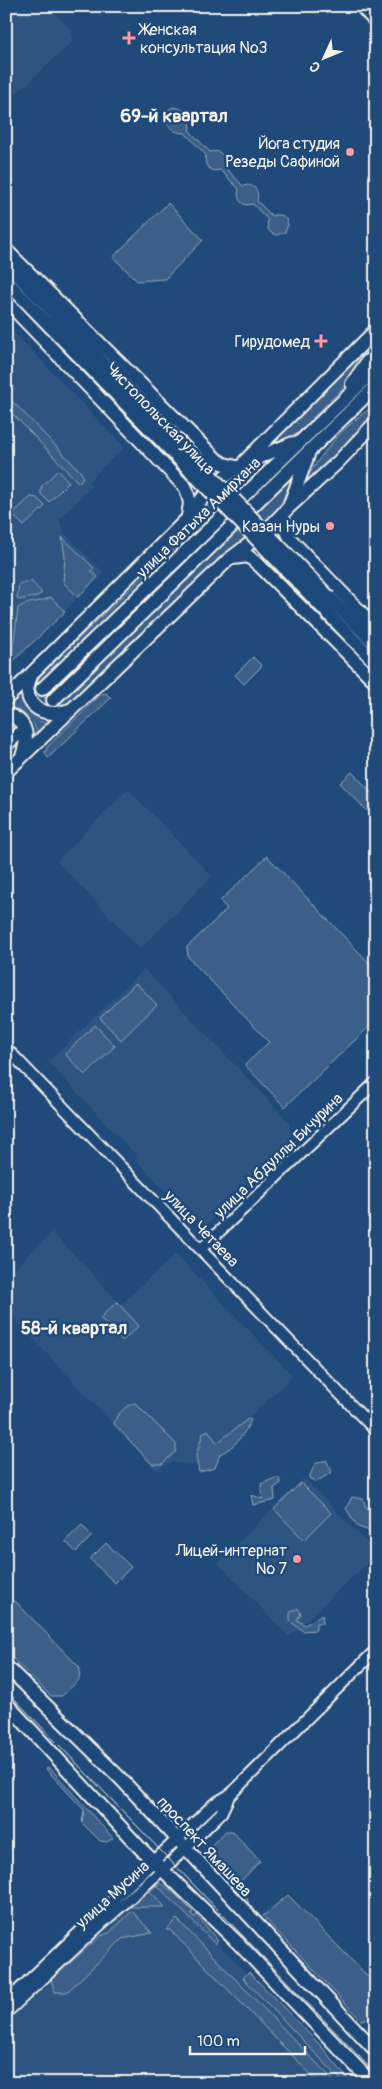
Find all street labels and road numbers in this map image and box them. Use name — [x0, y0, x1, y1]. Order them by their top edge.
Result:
street label: Чистопольская улица — [102, 358, 219, 479]
street label: улица Фатыха Амирхана — [132, 453, 265, 583]
street label: улица Абдуллы Бичурина — [209, 1089, 347, 1223]
street label: улица Четаева — [159, 1185, 243, 1271]
street label: проспект Ямашева — [153, 1792, 256, 1901]
street label: улица Мусина — [71, 1856, 154, 1934]

